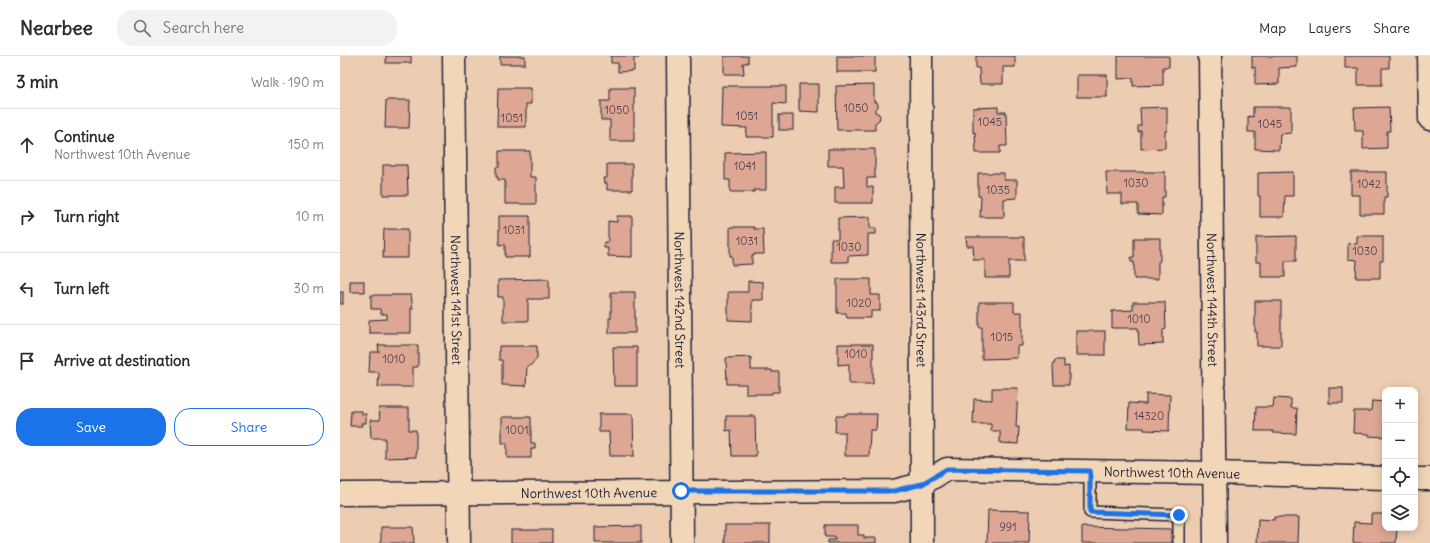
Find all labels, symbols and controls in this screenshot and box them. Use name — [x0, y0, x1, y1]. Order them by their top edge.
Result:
search box — [117, 10, 397, 46]
text: Nearbee — [20, 16, 93, 40]
icon: search — [131, 17, 153, 39]
text: Search here — [163, 18, 244, 37]
text: Map — [1259, 19, 1286, 37]
text: Layers — [1308, 19, 1351, 37]
text: Share — [1373, 19, 1410, 37]
text: 3 min — [16, 71, 58, 93]
text: Walk · 190 m — [251, 74, 324, 91]
house number: 1050 — [843, 101, 869, 115]
house number: 1050 — [604, 103, 630, 117]
house number: 1051 — [736, 109, 758, 123]
house number: 1051 — [501, 111, 523, 125]
house number: 1045 — [978, 115, 1002, 129]
house number: 1045 — [1258, 117, 1282, 131]
text: Continue — [54, 127, 115, 146]
icon: ahead — [16, 134, 38, 156]
text: 150 m — [288, 136, 324, 153]
text: Northwest 10th Avenue — [54, 146, 190, 163]
house number: 1041 — [734, 159, 756, 173]
house number: 1030 — [1123, 176, 1149, 190]
house number: 1042 — [1357, 177, 1381, 191]
house number: 1035 — [986, 183, 1010, 197]
icon: right — [16, 206, 38, 228]
text: Turn right — [54, 207, 119, 226]
text: 10 m — [296, 208, 324, 225]
house number: 1031 — [503, 223, 525, 237]
street label: Northwest 142nd Street — [670, 232, 689, 369]
street label: Northwest 143rd Street — [912, 233, 930, 368]
street label: Northwest 144th Street — [1203, 233, 1221, 368]
house number: 1031 — [736, 234, 758, 248]
street label: Northwest 141st Street — [447, 235, 465, 366]
house number: 1030 — [836, 240, 862, 254]
house number: 1030 — [1352, 244, 1378, 258]
icon: left — [16, 278, 38, 300]
text: Turn left — [54, 279, 109, 298]
text: 30 m — [294, 280, 324, 297]
house number: 1020 — [847, 296, 871, 310]
house number: 1010 — [1127, 312, 1151, 326]
house number: 1015 — [991, 330, 1013, 344]
house number: 1010 — [844, 347, 868, 361]
icon: arrive — [16, 350, 38, 372]
text: Arrive at destination — [54, 351, 190, 370]
house number: 1010 — [382, 352, 406, 366]
map controls — [1382, 387, 1418, 531]
button: + — [1382, 387, 1418, 423]
button: Save — [16, 408, 166, 446]
button: Share — [174, 408, 324, 446]
house number: 14320 — [1134, 409, 1164, 423]
house number: 1001 — [505, 423, 529, 437]
button: − — [1382, 423, 1418, 459]
button: locate — [1382, 459, 1418, 495]
street label: Northwest 10th Avenue — [1104, 463, 1240, 483]
route start — [672, 482, 690, 500]
street label: Northwest 10th Avenue — [521, 484, 657, 502]
button: layers — [1382, 495, 1418, 531]
route end — [1170, 506, 1188, 524]
house number: 991 — [999, 520, 1017, 534]

